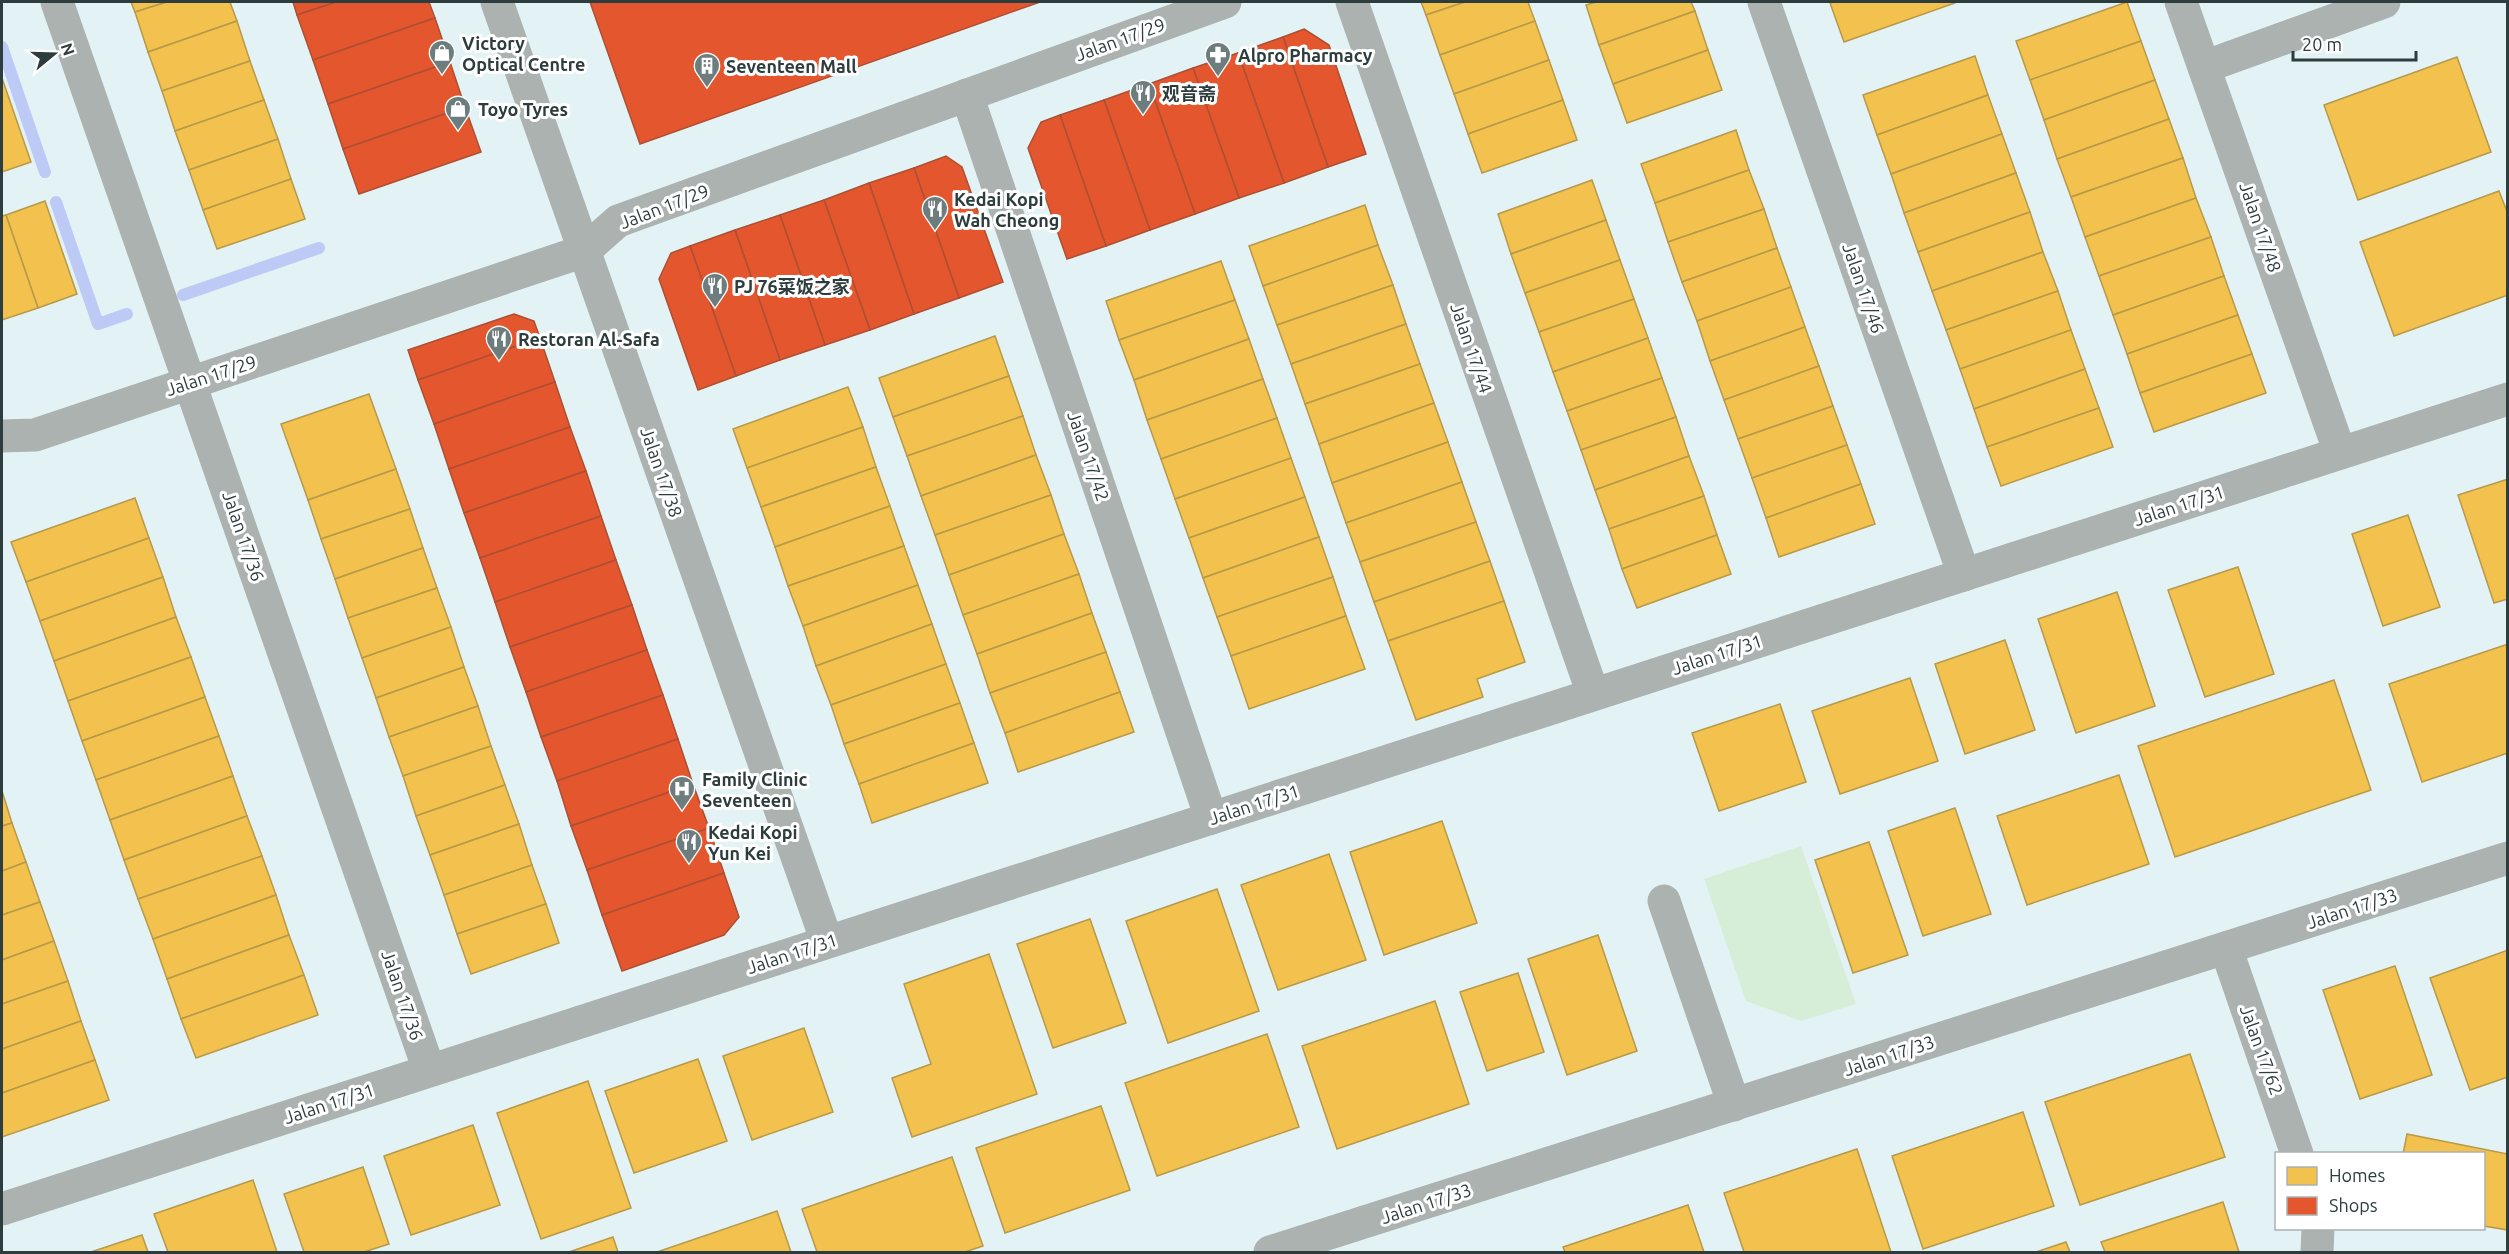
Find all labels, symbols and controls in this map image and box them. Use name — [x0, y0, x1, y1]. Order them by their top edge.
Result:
street label: Jalan 17/29 — [1073, 14, 1167, 64]
north arrow — [24, 24, 84, 84]
scale bar — [2293, 24, 2416, 62]
place label: Victory Optical Centre — [462, 33, 585, 74]
text: 20 m — [2302, 34, 2342, 54]
shop icon: Victory Optical Centre — [427, 38, 457, 76]
pharmacy icon: Alpro Pharmacy — [1203, 40, 1233, 78]
text: N — [58, 41, 79, 58]
place label: Alpro Pharmacy — [1238, 45, 1373, 65]
building icon: Seventeen Mall — [692, 51, 722, 89]
place label: Seventeen Mall — [726, 56, 857, 76]
restaurant icon: 观音斋 — [1128, 78, 1158, 116]
place label: 观音斋 — [1162, 83, 1216, 103]
shop icon: Toyo Tyres — [443, 94, 473, 132]
place label: Toyo Tyres — [478, 99, 568, 119]
street label: Jalan 17/48 — [2236, 179, 2286, 275]
street label: Jalan 17/29 — [617, 180, 711, 232]
place label: Kedai Kopi Wah Cheong — [954, 189, 1059, 230]
restaurant icon: Kedai Kopi Wah Cheong — [920, 194, 950, 232]
street label: Jalan 17/46 — [1839, 240, 1889, 336]
restaurant icon: PJ 76菜饭之家 — [700, 271, 730, 309]
place label: PJ 76菜饭之家 — [734, 276, 850, 296]
street label: Jalan 17/44 — [1447, 300, 1497, 396]
restaurant icon: Restoran Al-Safa — [484, 324, 514, 362]
place label: Restoran Al-Safa — [518, 329, 660, 349]
street label: Jalan 17/29 — [163, 351, 259, 399]
street label: Jalan 17/42 — [1064, 408, 1114, 504]
street label: Jalan 17/38 — [637, 424, 687, 520]
street label: Jalan 17/31 — [2131, 481, 2227, 529]
street label: Jalan 17/36 — [219, 488, 269, 584]
street label: Jalan 17/31 — [1669, 630, 1765, 678]
place label: Family Clinic Seventeen — [702, 769, 808, 810]
hospital icon: Family Clinic Seventeen — [667, 774, 697, 812]
street label: Jalan 17/31 — [1206, 780, 1302, 828]
place label: Kedai Kopi Yun Kei — [708, 822, 798, 863]
restaurant icon: Kedai Kopi Yun Kei — [674, 827, 704, 865]
street label: Jalan 17/33 — [2304, 884, 2400, 932]
street label: Jalan 17/31 — [744, 929, 840, 977]
street label: Jalan 17/36 — [378, 947, 428, 1043]
street label: Jalan 17/62 — [2237, 1003, 2287, 1097]
street label: Jalan 17/33 — [1841, 1031, 1937, 1079]
street label: Jalan 17/31 — [281, 1079, 377, 1127]
legend — [2275, 1152, 2485, 1230]
text: Homes — [2329, 1165, 2386, 1185]
street label: Jalan 17/33 — [1378, 1179, 1474, 1227]
text: Shops — [2329, 1195, 2378, 1215]

